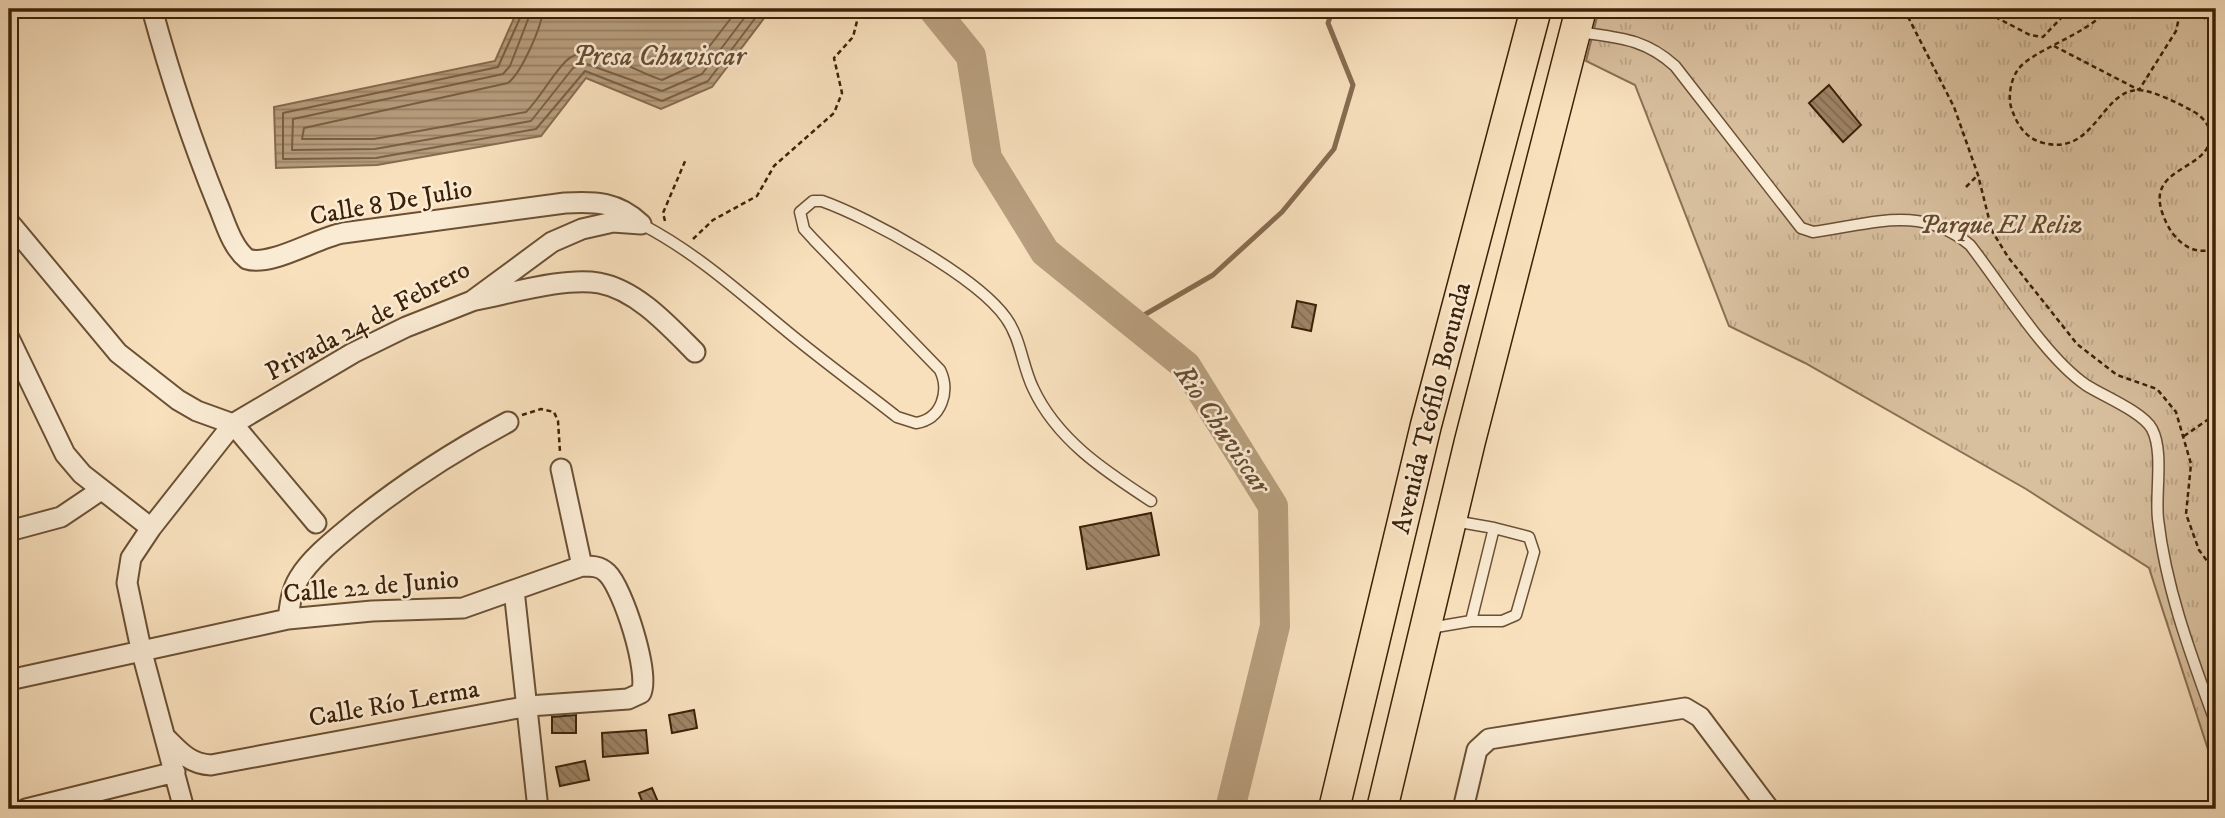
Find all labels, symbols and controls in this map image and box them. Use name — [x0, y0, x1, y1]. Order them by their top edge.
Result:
water label: Presa Chuviscar — [573, 39, 747, 74]
street label: Calle 8 De Julio — [307, 173, 475, 233]
park label: Parque El Reliz — [1919, 209, 2083, 242]
street label: Privada 24 de Febrero — [260, 253, 476, 389]
street label: Avenida Teófilo Borunda — [1385, 279, 1479, 537]
water label: Rio Chuviscar — [1165, 357, 1279, 502]
street label: Calle 22 de Junio — [282, 563, 460, 611]
street label: Calle Río Lerma — [306, 673, 482, 735]

